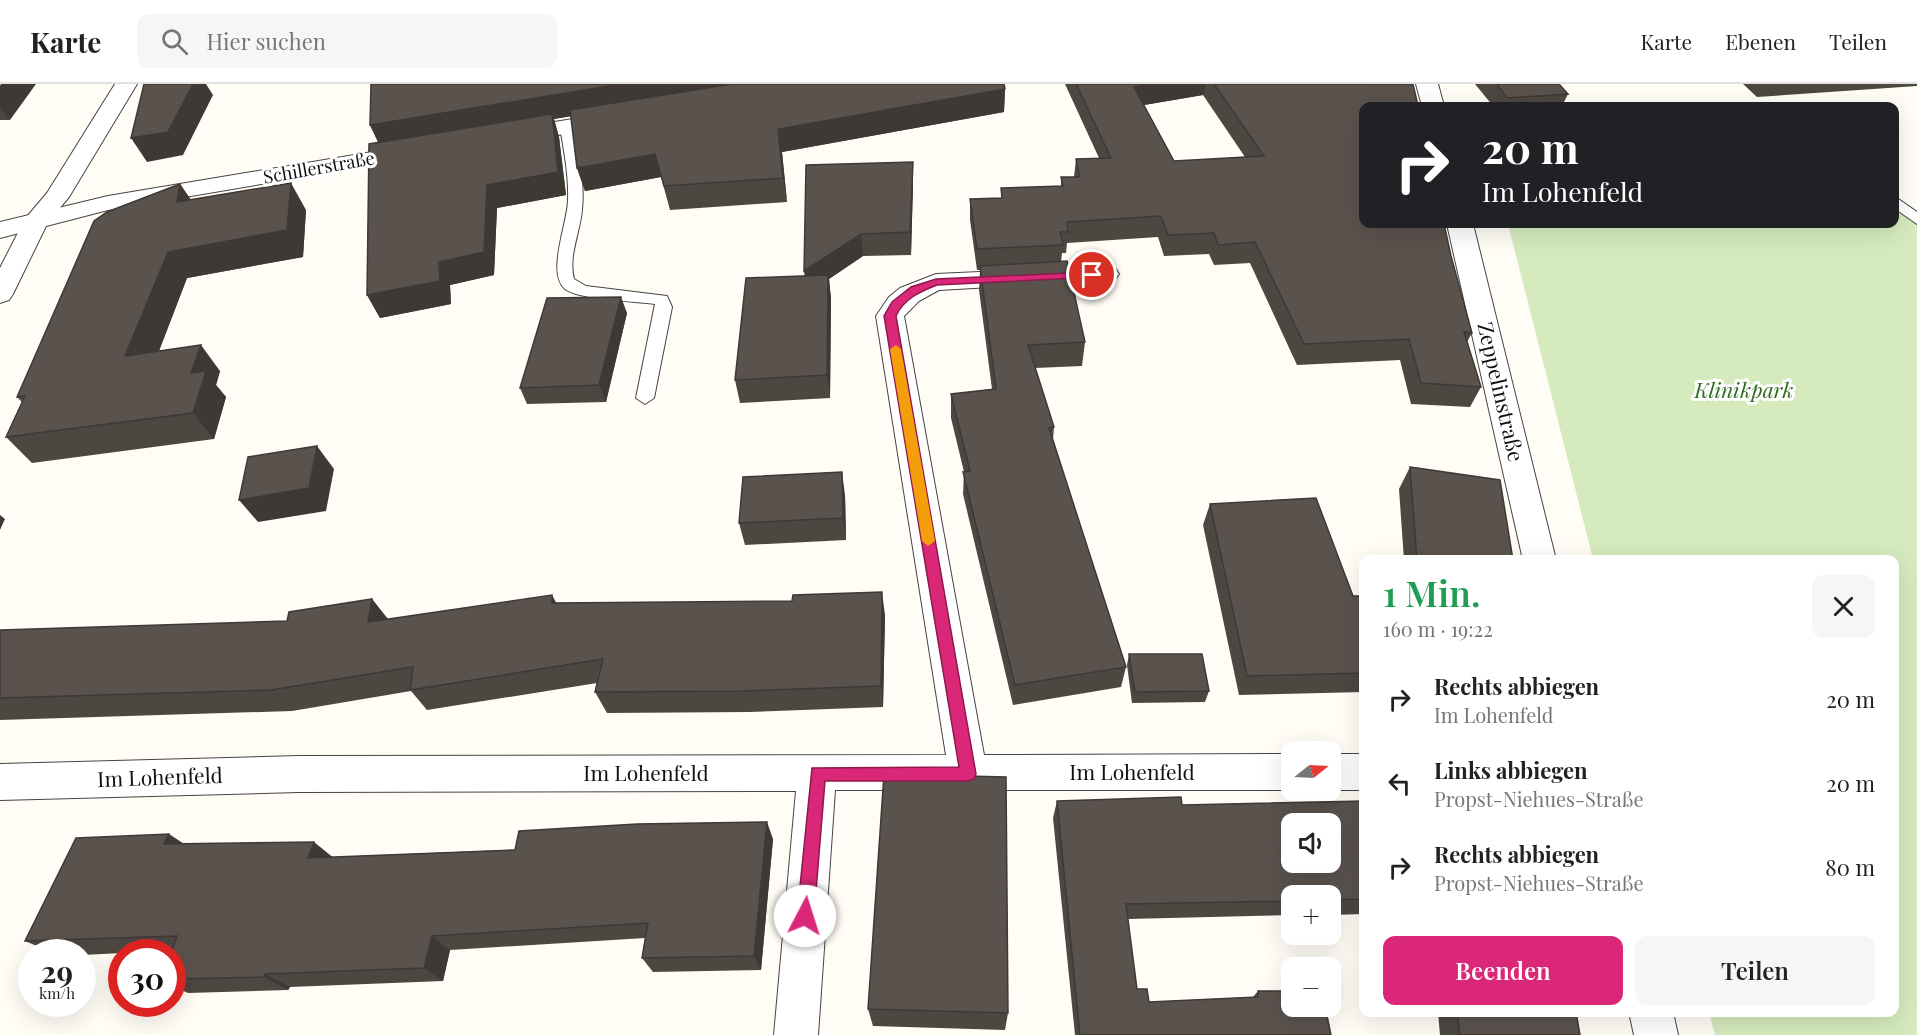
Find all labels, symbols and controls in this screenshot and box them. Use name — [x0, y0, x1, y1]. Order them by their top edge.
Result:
search box — [137, 14, 557, 68]
text: Karte — [30, 23, 101, 60]
icon: search — [158, 25, 191, 58]
text: Hier suchen — [206, 26, 326, 56]
text: Karte — [1641, 27, 1692, 55]
text: Ebenen — [1725, 27, 1796, 55]
text: Teilen — [1829, 27, 1887, 55]
text: 20 m — [1482, 119, 1579, 175]
icon: right — [1383, 126, 1461, 204]
street label: Schillerstraße — [261, 145, 376, 189]
text: Im Lohenfeld — [1482, 173, 1643, 209]
pin — [1066, 249, 1117, 300]
icon: arrive — [1075, 258, 1108, 291]
street label: Zeppelinstraße — [1472, 319, 1532, 464]
park label: Klinikpark — [1694, 375, 1794, 403]
text: 1 Min. — [1383, 568, 1480, 616]
button: close — [1812, 575, 1875, 638]
text: 160 m · 19:22 — [1383, 615, 1493, 642]
text: Rechts abbiegen — [1434, 671, 1599, 701]
icon: right — [1383, 683, 1416, 716]
text: 20 m — [1826, 684, 1875, 714]
text: Im Lohenfeld — [1434, 701, 1553, 728]
north arrow — [1281, 741, 1341, 801]
map controls — [1281, 741, 1341, 1017]
text: Links abbiegen — [1434, 755, 1588, 785]
street label: Im Lohenfeld — [1069, 757, 1195, 785]
street label: Im Lohenfeld — [583, 758, 709, 786]
street label: Im Lohenfeld — [97, 760, 223, 792]
icon: left — [1383, 767, 1416, 800]
text: 20 m — [1826, 768, 1875, 798]
text: Propst-Niehues-Straße — [1434, 785, 1644, 812]
button: sound — [1281, 813, 1341, 873]
text: Rechts abbiegen — [1434, 839, 1599, 869]
icon: right — [1383, 851, 1416, 884]
text: 80 m — [1825, 852, 1875, 882]
text: Propst-Niehues-Straße — [1434, 869, 1644, 896]
position arrow — [773, 884, 837, 948]
button: + — [1281, 885, 1341, 945]
button: Beenden — [1383, 936, 1623, 1005]
button: Teilen — [1635, 936, 1875, 1005]
speed limit sign: 30 — [108, 939, 186, 1017]
text: 29 — [41, 951, 73, 991]
button: − — [1281, 957, 1341, 1017]
text: km/h — [39, 983, 75, 1003]

